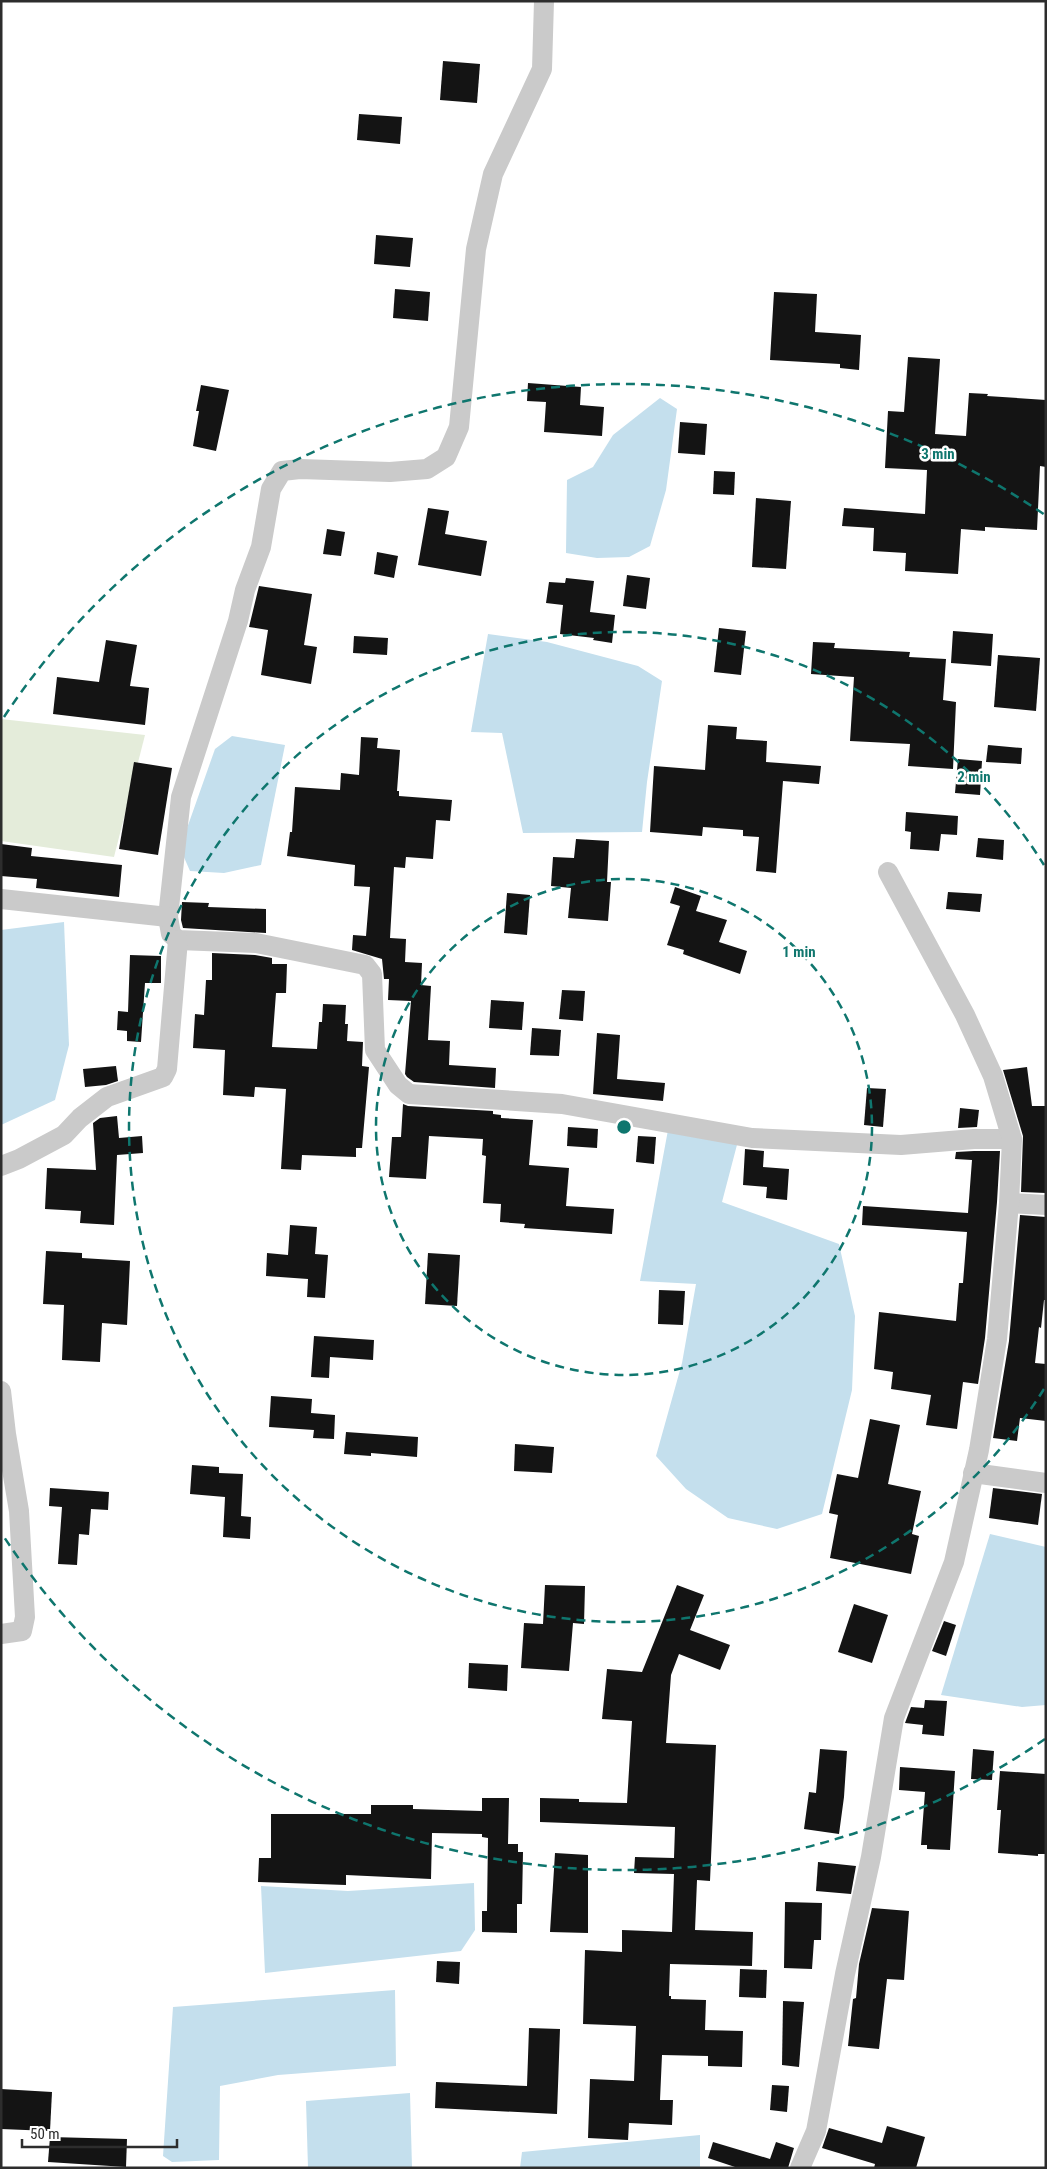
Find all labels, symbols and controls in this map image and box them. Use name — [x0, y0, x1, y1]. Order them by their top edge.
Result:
text: 3 min — [921, 445, 955, 463]
text: 2 min — [957, 768, 991, 786]
text: 1 min — [782, 943, 816, 961]
centre of rings — [615, 1118, 633, 1136]
scale bar — [22, 2116, 178, 2148]
text: 50 m — [30, 2125, 60, 2143]

